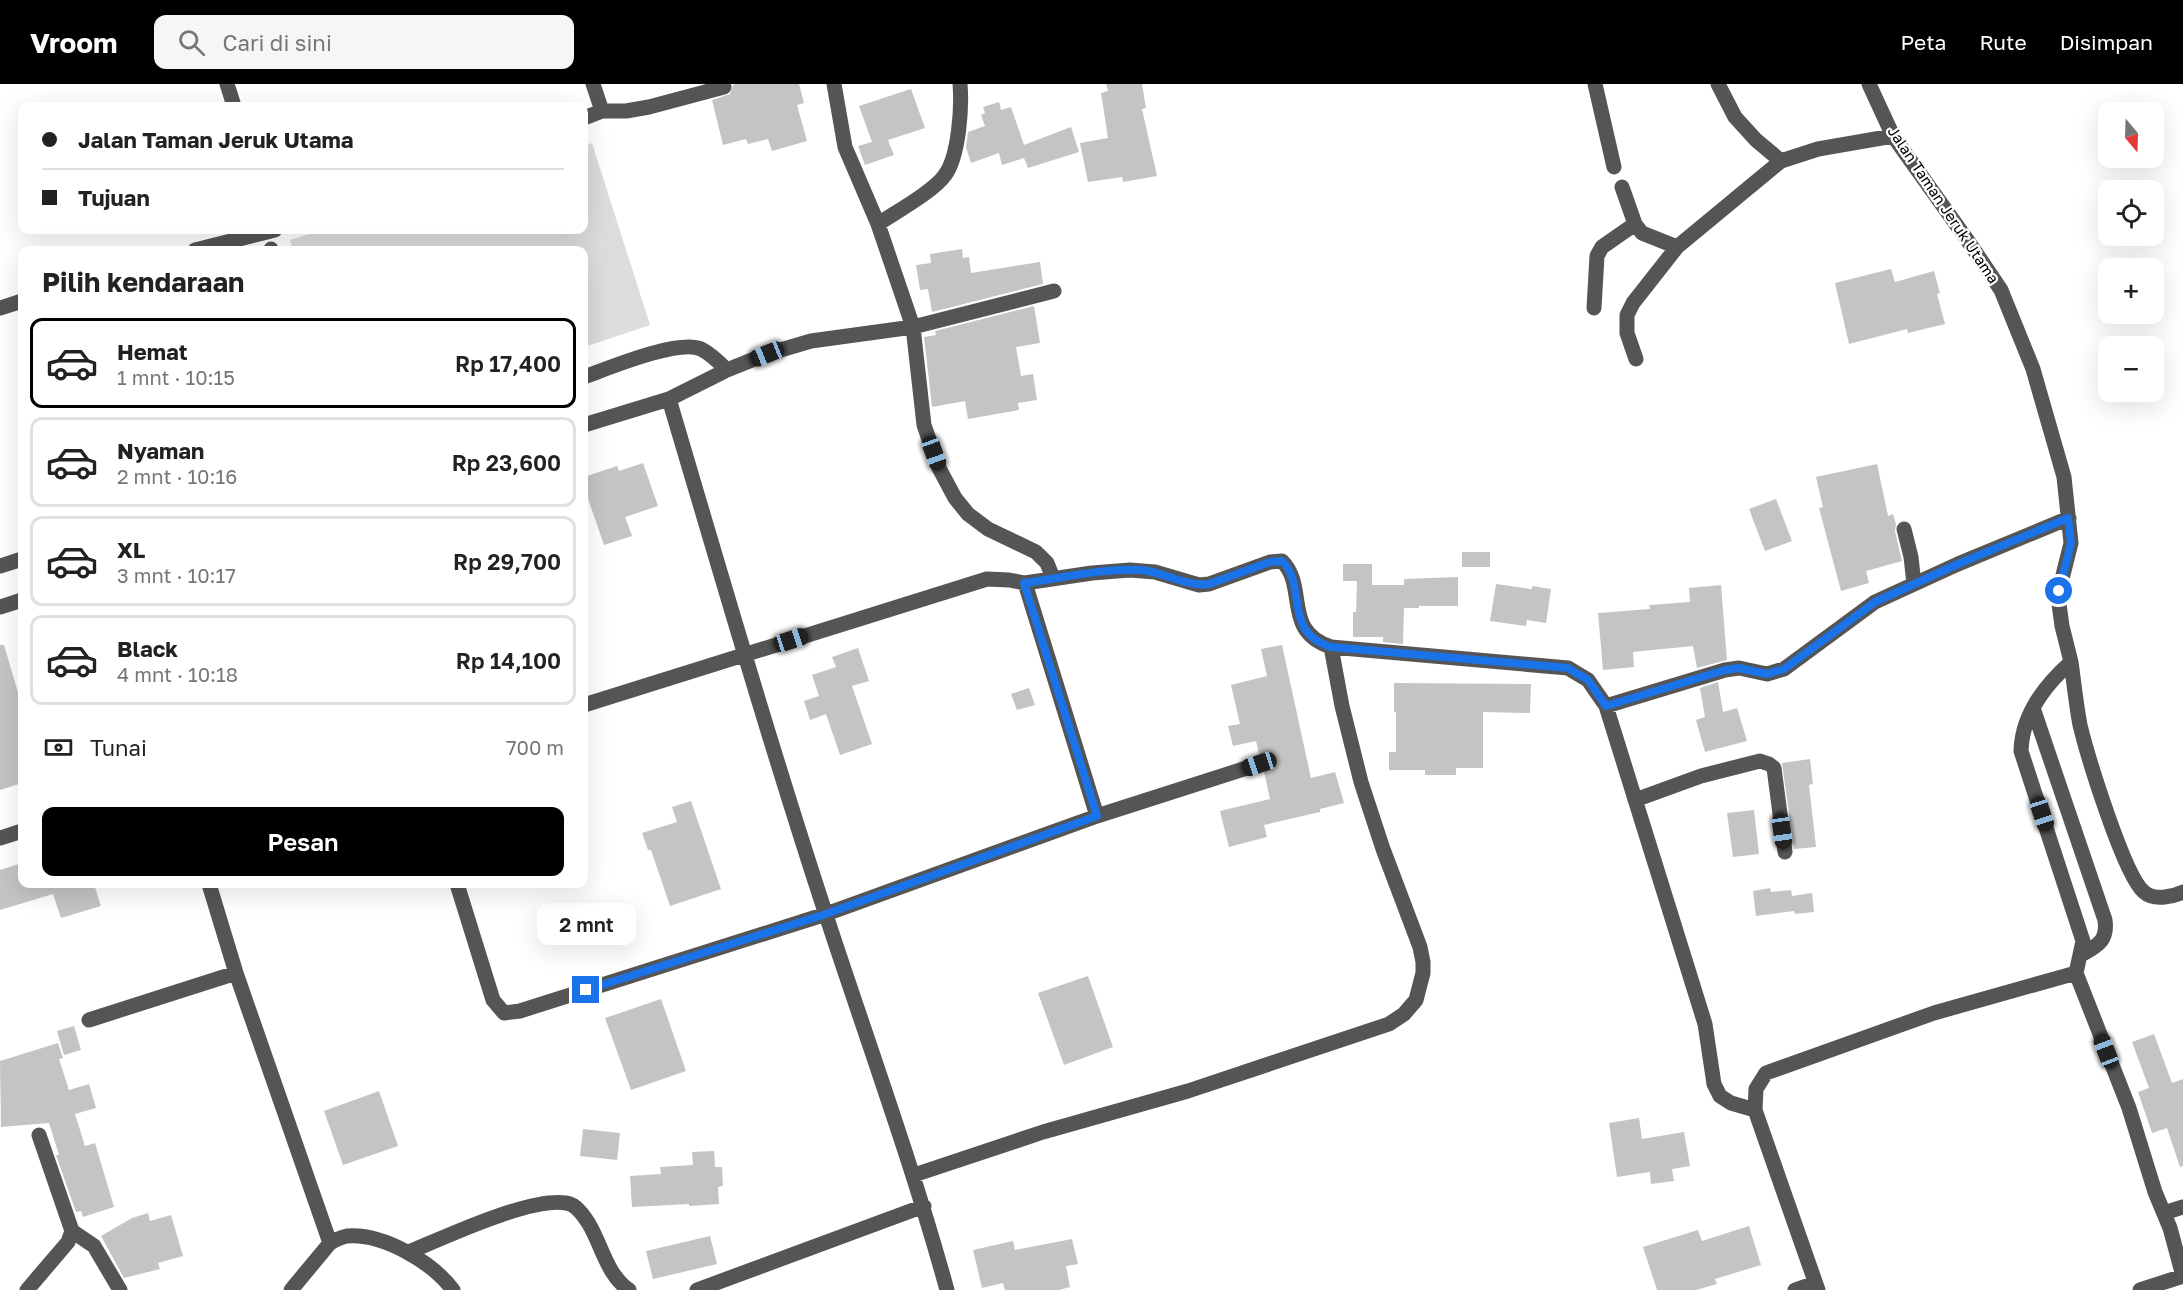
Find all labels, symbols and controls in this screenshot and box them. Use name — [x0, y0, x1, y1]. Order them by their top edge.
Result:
search box — [154, 15, 574, 69]
text: Vroom — [30, 26, 118, 59]
icon: search — [175, 26, 208, 59]
text: Cari di sini — [223, 29, 332, 56]
text: Peta — [1900, 29, 1946, 55]
text: Rute — [1979, 29, 2027, 55]
text: Disimpan — [2060, 29, 2153, 55]
north arrow — [2098, 102, 2164, 168]
map controls — [2098, 102, 2164, 402]
street label: Jalan Taman Jeruk Utama — [1884, 122, 2003, 286]
text: Jalan Taman Jeruk Utama — [78, 126, 353, 153]
button: locate — [2098, 180, 2164, 246]
text: Tujuan — [78, 184, 150, 211]
button: + — [2098, 258, 2164, 324]
text: Pilih kendaraan — [42, 266, 244, 298]
icon: car — [45, 336, 99, 390]
button: − — [2098, 336, 2164, 402]
text: Hemat — [117, 338, 188, 365]
car — [747, 339, 787, 369]
text: Rp 17,400 — [455, 350, 561, 377]
text: 1 mnt · 10:15 — [117, 365, 235, 389]
car — [919, 433, 949, 473]
icon: car — [45, 435, 99, 489]
text: Nyaman — [117, 437, 204, 464]
text: Rp 23,600 — [452, 449, 561, 476]
text: 2 mnt · 10:16 — [117, 464, 237, 488]
icon: car — [45, 534, 99, 588]
text: XL — [117, 536, 145, 563]
text: Rp 29,700 — [453, 548, 561, 575]
text: 3 mnt · 10:17 — [117, 563, 236, 587]
route start — [2045, 577, 2072, 604]
car — [771, 626, 811, 654]
icon: car — [45, 633, 99, 687]
text: Black — [117, 635, 178, 662]
text: Rp 14,100 — [456, 647, 561, 674]
text: 4 mnt · 10:18 — [117, 662, 238, 686]
icon: cash — [42, 731, 75, 764]
text: Tunai — [90, 734, 147, 761]
text: 700 m — [506, 735, 564, 759]
car — [1239, 750, 1279, 778]
car — [2028, 794, 2056, 834]
button: Pesan — [42, 807, 564, 876]
car — [1771, 812, 1793, 850]
callout: 2 mnt — [536, 903, 636, 945]
text: 2 mnt — [559, 912, 614, 936]
route end — [572, 976, 599, 1003]
car — [2091, 1031, 2121, 1071]

